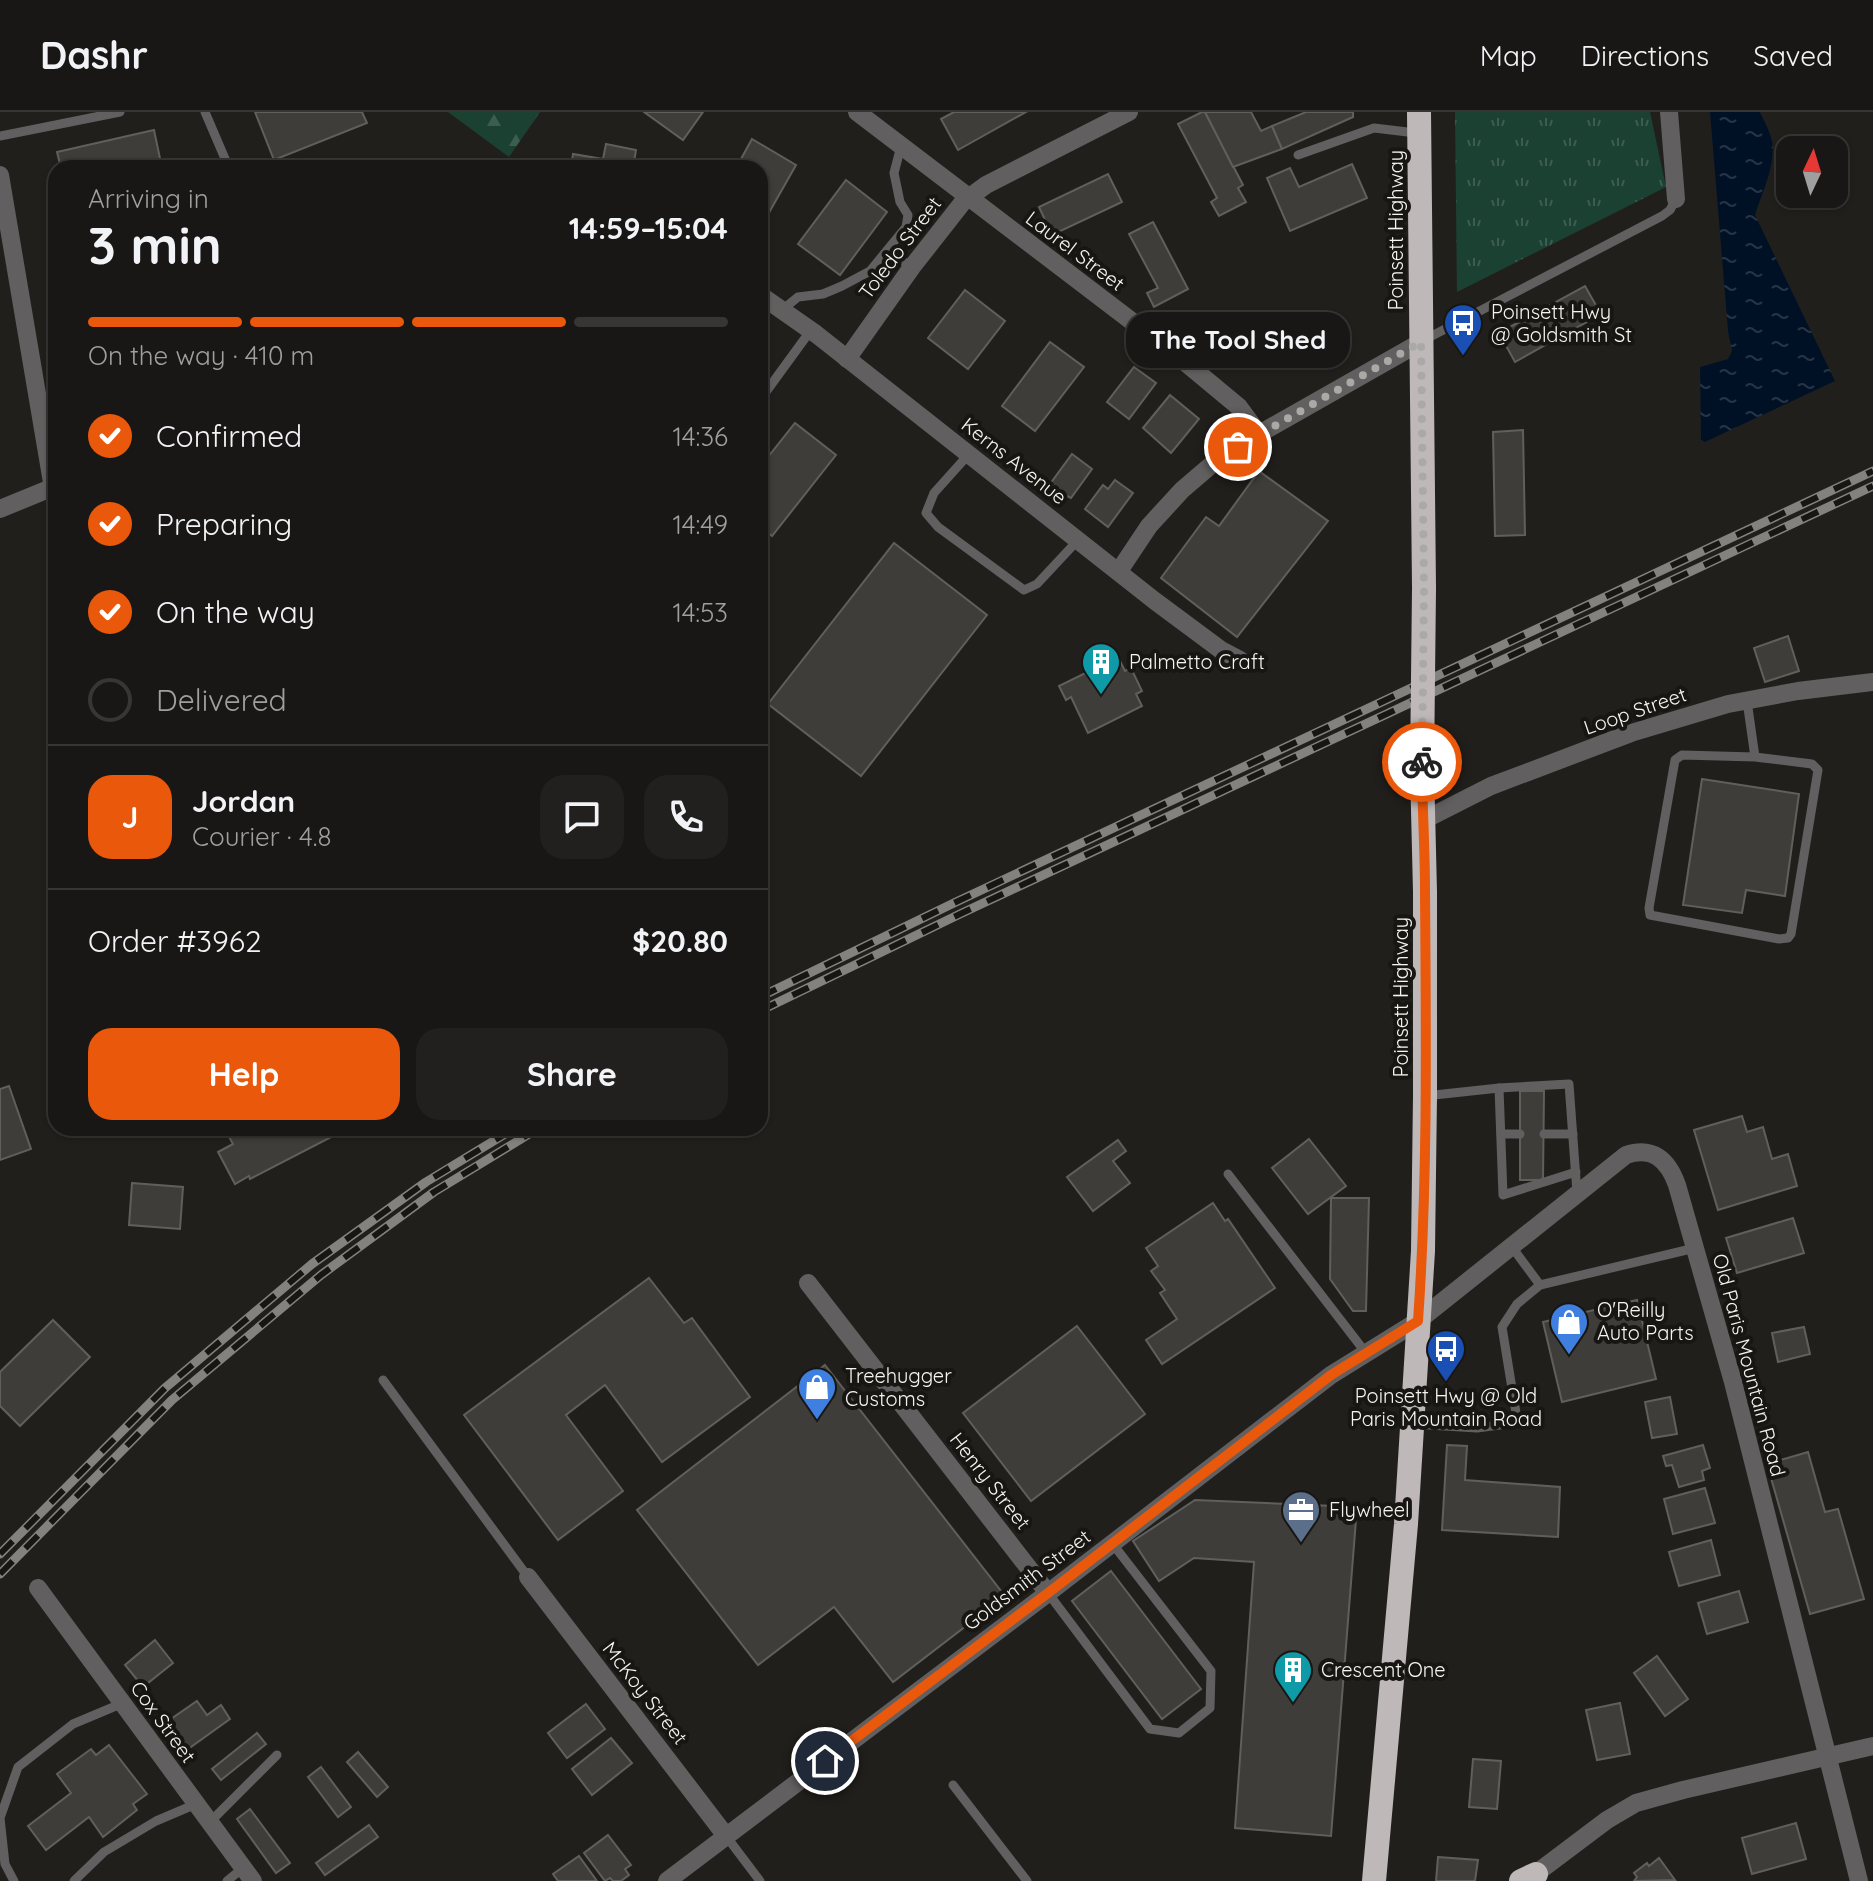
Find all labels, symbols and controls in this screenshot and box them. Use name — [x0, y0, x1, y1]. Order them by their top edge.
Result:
text: Dashr — [40, 31, 148, 79]
text: Map — [1480, 38, 1537, 73]
text: Directions — [1581, 38, 1709, 73]
text: Saved — [1753, 38, 1833, 73]
north arrow — [1776, 136, 1848, 208]
map controls — [1776, 136, 1848, 208]
street label: Poinsett Highway — [1383, 150, 1408, 310]
text: Arriving in — [88, 182, 209, 215]
street label: Toledo Street — [853, 191, 946, 304]
street label: Laurel Street — [1021, 205, 1130, 296]
text: 14:59–15:04 — [569, 209, 728, 247]
text: 3 min — [88, 212, 222, 277]
place label: Poinsett Hwy @ Goldsmith St — [1491, 299, 1632, 347]
bus stop icon: Poinsett Hwy @ Goldsmith St — [1442, 302, 1484, 357]
callout: The Tool Shed — [1126, 311, 1350, 367]
text: The Tool Shed — [1150, 323, 1326, 356]
text: On the way · 410 m — [88, 339, 314, 372]
street label: Kerns Avenue — [957, 412, 1072, 510]
pin — [1204, 413, 1272, 481]
icon: check — [88, 414, 132, 458]
text: Confirmed — [156, 417, 302, 455]
text: 14:36 — [673, 420, 728, 453]
icon: bag — [1216, 425, 1260, 469]
icon: check — [88, 502, 132, 546]
text: Preparing — [156, 505, 292, 543]
text: 14:49 — [673, 508, 728, 541]
icon: check — [88, 590, 132, 634]
text: On the way — [156, 593, 315, 631]
text: 14:53 — [672, 596, 728, 629]
building icon: Palmetto Craft — [1080, 641, 1122, 696]
place label: Palmetto Craft — [1129, 649, 1265, 674]
text: Delivered — [156, 681, 287, 719]
street label: Loop Street — [1580, 681, 1690, 740]
courier — [1382, 722, 1462, 802]
icon: bike — [1400, 740, 1444, 784]
button: chat — [540, 775, 624, 859]
button: phone — [644, 775, 728, 859]
text: Jordan — [192, 782, 295, 820]
text: J — [122, 798, 138, 836]
text: Courier · 4.8 — [192, 820, 331, 853]
street label: Poinsett Highway — [1388, 917, 1413, 1077]
text: Order #3962 — [88, 922, 262, 960]
text: $20.80 — [632, 922, 728, 960]
button: Help — [88, 1028, 400, 1120]
button: Share — [416, 1028, 728, 1120]
street label: Old Paris Mountain Road — [1708, 1251, 1791, 1479]
place label: O'Reilly Auto Parts — [1597, 1297, 1694, 1345]
shop icon: O'Reilly Auto Parts — [1548, 1301, 1590, 1356]
bus stop icon: Poinsett Hwy @ Old Paris Mountain Road — [1425, 1328, 1467, 1383]
place label: Treehugger Customs — [845, 1363, 952, 1411]
shop icon: Treehugger Customs — [796, 1366, 838, 1421]
place label: Poinsett Hwy @ Old Paris Mountain Road — [1350, 1383, 1542, 1431]
street label: Henry Street — [945, 1427, 1036, 1534]
office icon: Flywheel — [1280, 1489, 1322, 1544]
place label: Flywheel — [1329, 1497, 1410, 1522]
street label: Goldsmith Street — [958, 1524, 1095, 1636]
street label: McKoy Street — [598, 1636, 693, 1749]
building icon: Crescent One — [1272, 1649, 1314, 1704]
place label: Crescent One — [1321, 1657, 1446, 1682]
street label: Cox Street — [125, 1676, 201, 1768]
pin — [791, 1727, 859, 1795]
icon: home — [803, 1739, 847, 1783]

